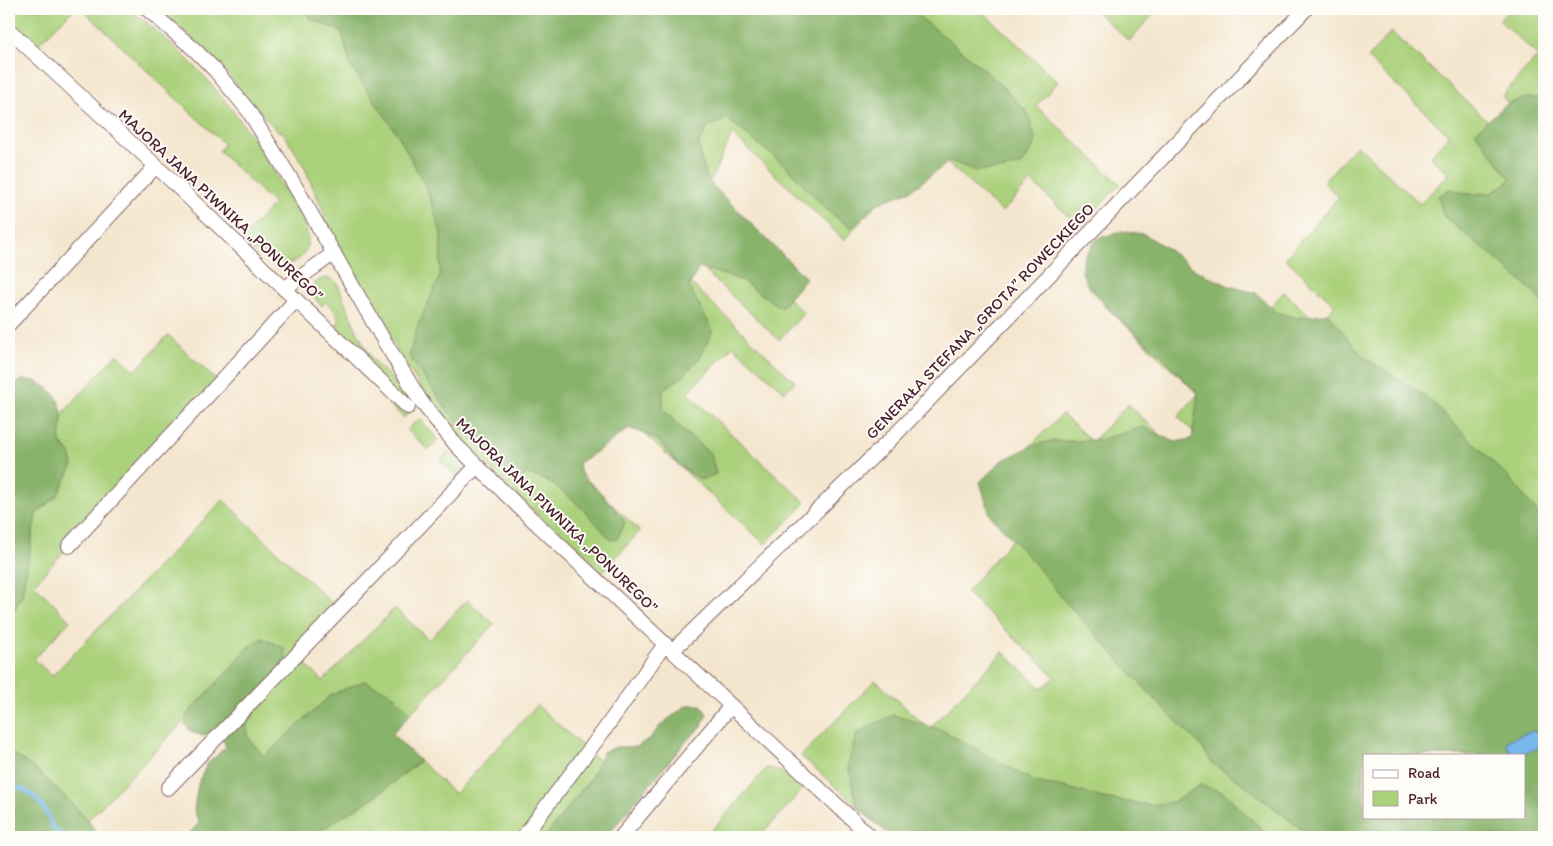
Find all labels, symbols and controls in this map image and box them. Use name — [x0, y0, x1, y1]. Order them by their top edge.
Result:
street label: MAJORA JANA PIWNIKA „PONUREGO” — [115, 105, 327, 305]
street label: GENERAŁA STEFANA „GROTA” ROWECKIEGO — [862, 199, 1098, 443]
street label: MAJORA JANA PIWNIKA „PONUREGO” — [452, 413, 662, 617]
legend — [1363, 754, 1526, 818]
text: Road — [1408, 764, 1441, 782]
text: Park — [1408, 790, 1438, 808]

